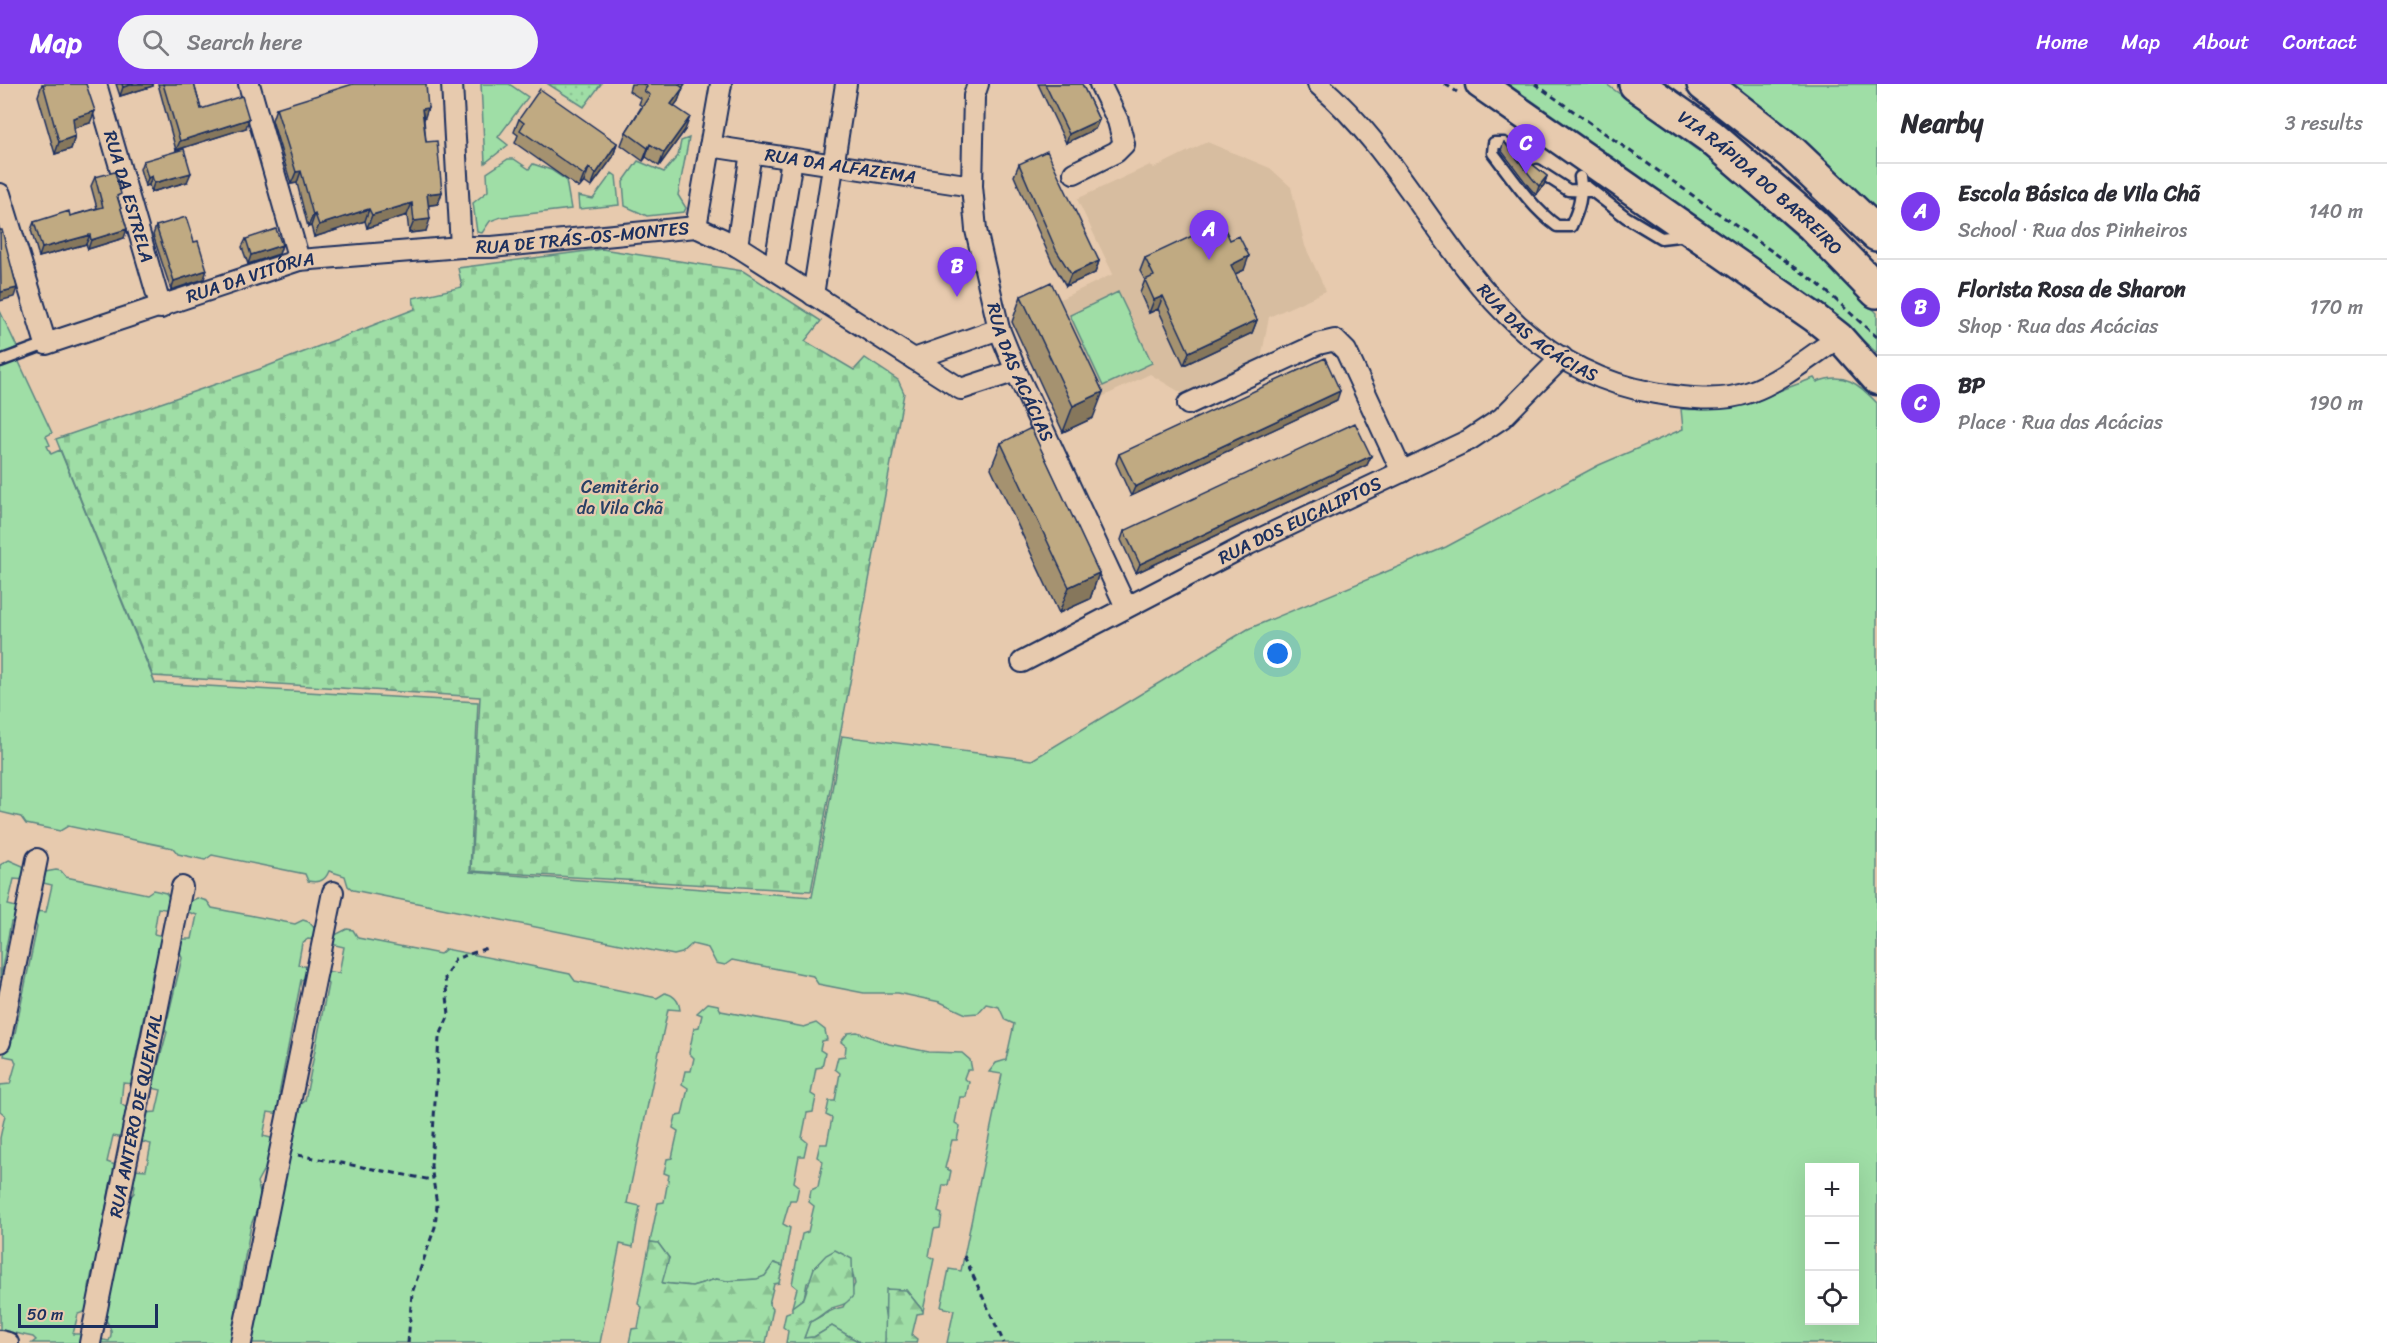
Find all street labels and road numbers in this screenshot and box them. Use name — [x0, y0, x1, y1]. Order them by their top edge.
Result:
street label: VIA RÁPIDA DO BARREIRO — [1671, 102, 1851, 263]
street label: RUA DA ESTRELA — [94, 127, 163, 266]
street label: RUA DA ALFAZEMA — [763, 139, 918, 193]
street label: RUA DE TRÁS-OS-MONTES — [476, 212, 691, 263]
street label: RUA DA VITÓRIA — [182, 243, 315, 312]
street label: RUA DAS ACÁCIAS — [1469, 276, 1603, 391]
street label: RUA DAS ACÁCIAS — [977, 300, 1063, 447]
street label: RUA DOS EUCALIPTOS — [1212, 467, 1387, 573]
street label: RUA ANTERO DE QUENTAL — [100, 1010, 172, 1221]

